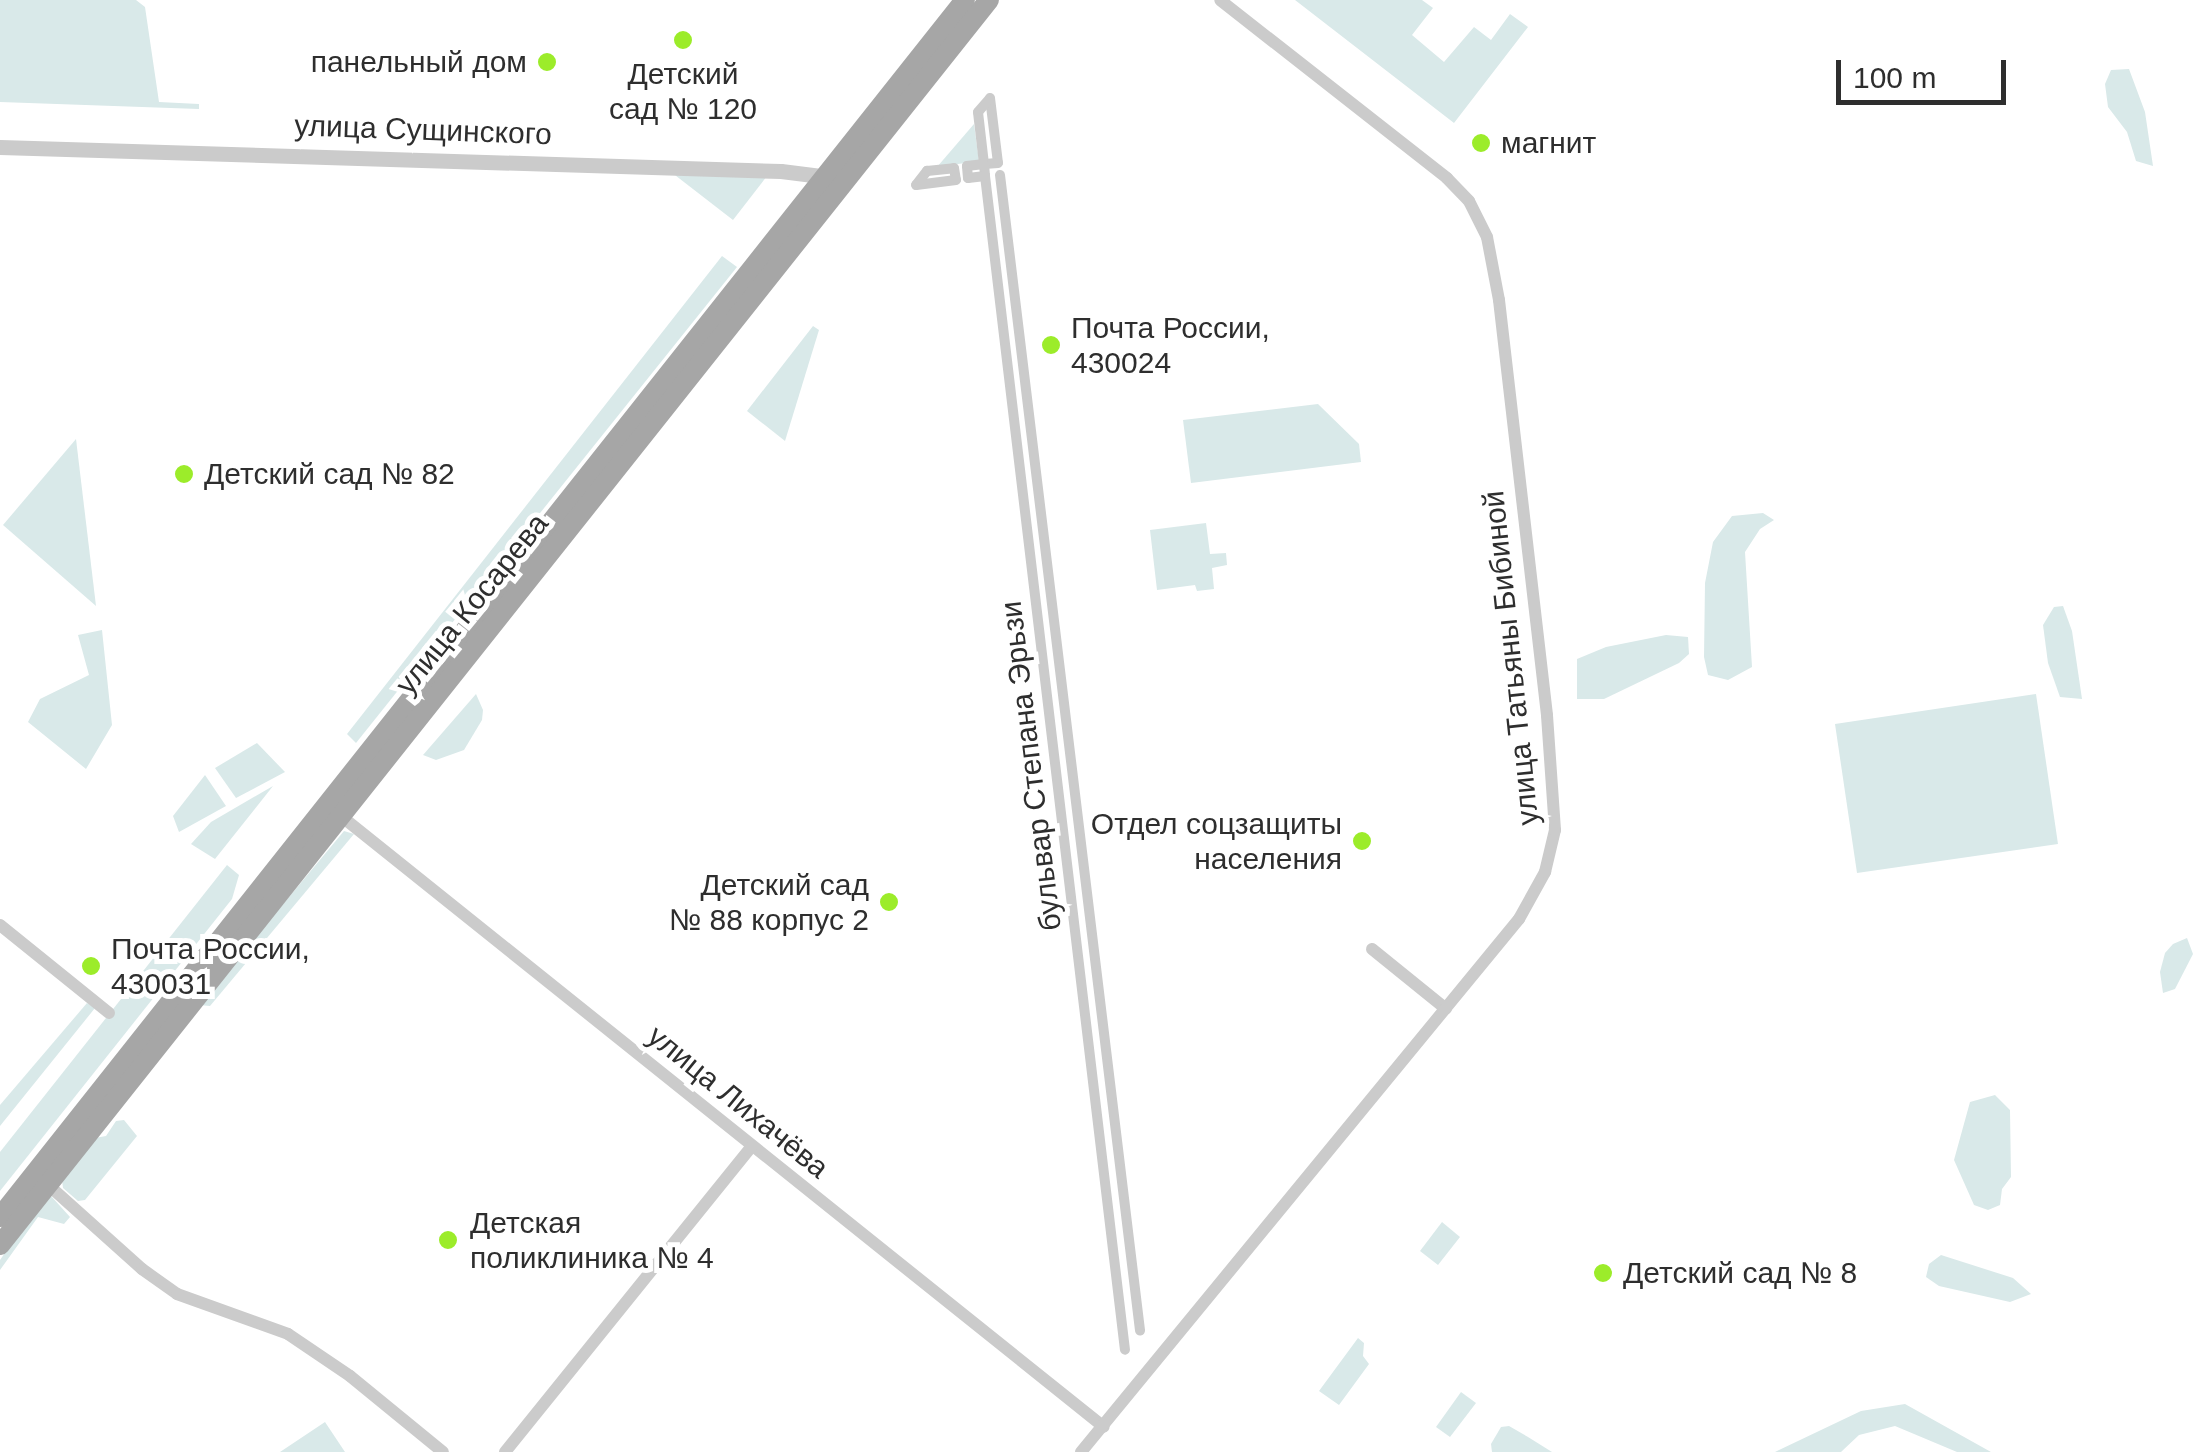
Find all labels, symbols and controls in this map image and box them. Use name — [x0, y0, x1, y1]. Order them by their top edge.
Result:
marker: Детский сад № 120 — [672, 29, 694, 51]
scale bar — [1841, 40, 2011, 102]
place label: панельный дом — [311, 44, 527, 80]
marker: панельный дом — [536, 51, 558, 73]
place label: Детский сад № 120 — [609, 56, 757, 126]
text: 100 m — [1853, 61, 1936, 94]
street label: улица Сущинского — [294, 108, 552, 152]
place label: магнит — [1501, 125, 1596, 161]
marker: магнит — [1470, 132, 1492, 154]
place label: Почта России, 430024 — [1071, 310, 1270, 380]
marker: Почта России, 430024 — [1040, 334, 1062, 356]
place label: Детский сад № 82 — [204, 456, 455, 492]
marker: Детский сад № 82 — [173, 463, 195, 485]
street label: улица Татьяны Бибиной — [1476, 489, 1546, 827]
street label: улица Косарева — [388, 506, 556, 702]
street label: бульвар Степана Эрьзи — [993, 599, 1069, 933]
place label: Отдел соцзащиты населения — [1091, 806, 1342, 876]
marker: Отдел соцзащиты населения — [1351, 830, 1373, 852]
place label: Детский сад № 88 корпус 2 — [669, 867, 869, 938]
marker: Детский сад № 88 корпус 2 — [878, 891, 900, 913]
place label: Почта России, 430031 — [111, 931, 310, 1002]
marker: Почта России, 430031 — [80, 955, 102, 977]
street label: улица Лихачёва — [640, 1018, 836, 1186]
place label: Детская поликлиника № 4 — [470, 1205, 714, 1276]
marker: Детская поликлиника № 4 — [435, 1227, 461, 1253]
place label: Детский сад № 8 — [1623, 1255, 1857, 1291]
marker: Детский сад № 8 — [1592, 1262, 1614, 1284]

